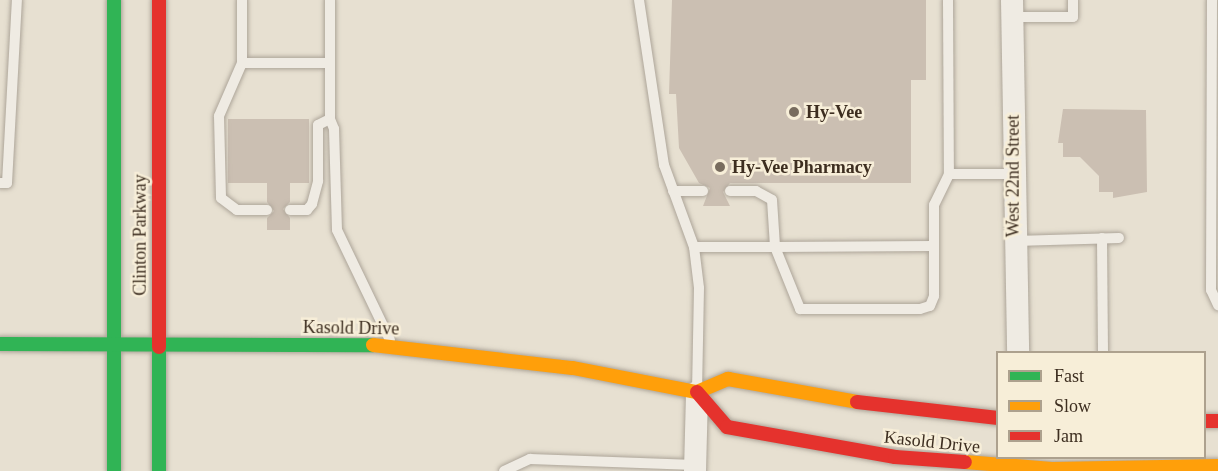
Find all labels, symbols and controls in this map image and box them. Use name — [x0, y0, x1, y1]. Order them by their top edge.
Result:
place label: Hy-Vee — [806, 101, 862, 123]
marker: Hy-Vee — [787, 105, 801, 119]
street label: West 22nd Street — [1002, 115, 1024, 237]
place label: Hy-Vee Pharmacy — [732, 156, 872, 178]
marker: Hy-Vee Pharmacy — [713, 160, 727, 174]
street label: Clinton Parkway — [129, 174, 151, 296]
street label: Kasold Drive — [303, 316, 399, 340]
legend — [996, 351, 1206, 459]
text: Fast — [1054, 366, 1084, 386]
text: Slow — [1054, 396, 1091, 416]
street label: Kasold Drive — [883, 426, 981, 458]
text: Jam — [1054, 426, 1083, 446]

